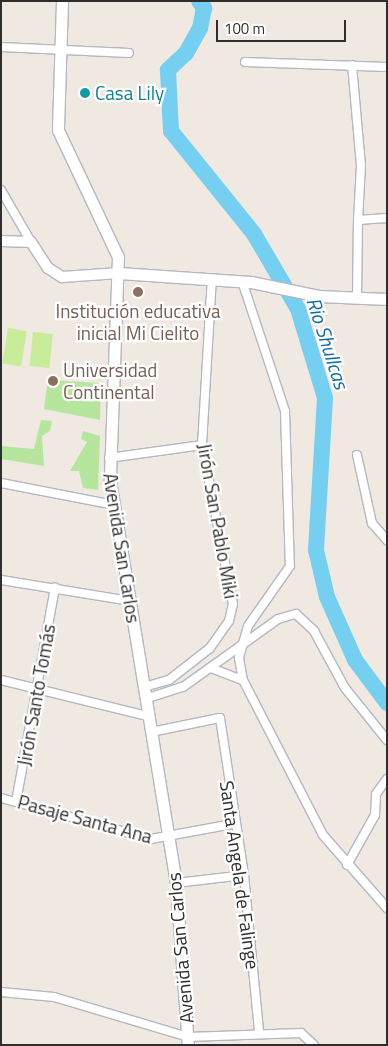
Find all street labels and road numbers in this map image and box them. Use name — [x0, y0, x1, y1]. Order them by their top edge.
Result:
street label: Jirón San Pablo Miki — [193, 442, 243, 600]
street label: Avenida San Carlos — [99, 471, 145, 625]
street label: Jirón Santo Tomás — [12, 622, 60, 768]
street label: Santa Angela de Falinge — [215, 779, 265, 971]
street label: Pasaje Santa Ana — [15, 790, 155, 848]
street label: Avenida San Carlos — [162, 872, 198, 1024]

